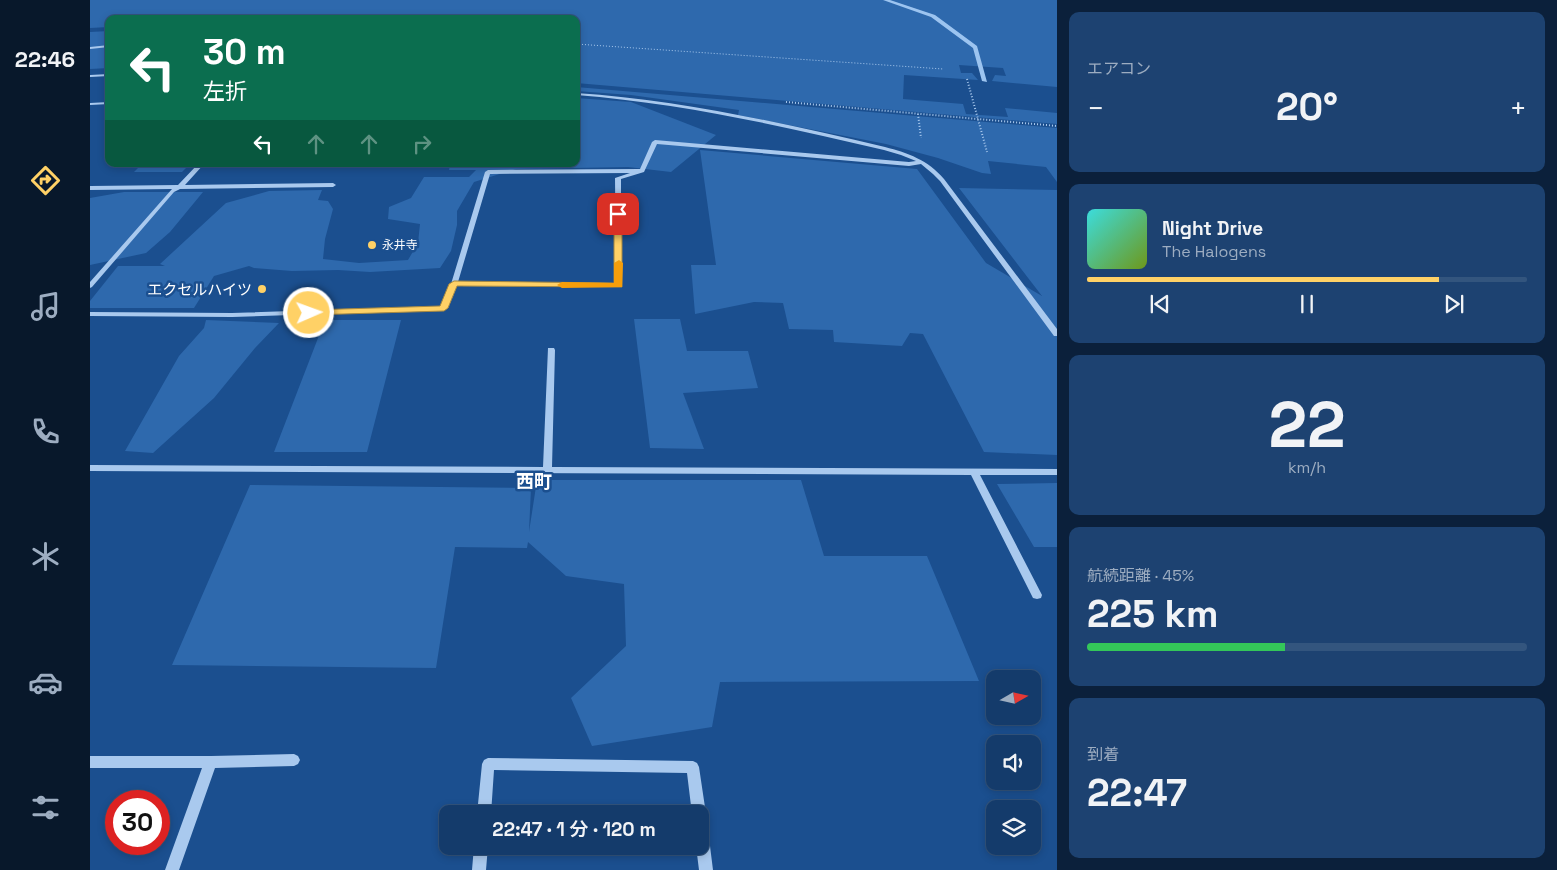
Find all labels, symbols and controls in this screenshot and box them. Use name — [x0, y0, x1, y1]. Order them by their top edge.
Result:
text: 30 m — [203, 30, 286, 74]
icon: left — [120, 35, 185, 100]
text: 22:46 — [15, 45, 75, 73]
text: エアコン — [1087, 58, 1151, 79]
text: 左折 — [203, 77, 247, 105]
text: 20° — [1276, 83, 1338, 131]
text: − — [1087, 90, 1104, 126]
text: + — [1510, 90, 1527, 126]
icon: left — [249, 130, 277, 158]
icon: ahead — [302, 130, 330, 158]
icon: ahead — [355, 130, 383, 158]
icon: right — [408, 130, 436, 158]
icon: directions — [28, 163, 63, 198]
pin — [597, 193, 639, 235]
icon: arrive — [604, 200, 632, 228]
text: Night Drive — [1162, 216, 1263, 241]
place label: 永井寺 — [382, 237, 418, 253]
marker: 永井寺 — [366, 239, 378, 251]
text: The Halogens — [1162, 241, 1266, 262]
place label: エクセルハイツ — [147, 280, 252, 299]
marker: エクセルハイツ — [256, 283, 268, 295]
position arrow — [282, 286, 334, 338]
icon: music — [28, 289, 63, 324]
icon: previous — [1146, 290, 1174, 318]
icon: pause — [1293, 290, 1321, 318]
icon: next — [1440, 290, 1468, 318]
text: 22 — [1268, 383, 1346, 466]
icon: phone — [28, 414, 63, 449]
text: km/h — [1288, 457, 1326, 478]
district label: 西町 — [516, 470, 552, 493]
icon: climate — [28, 539, 63, 574]
text: 航続距離 · 45% — [1087, 565, 1194, 586]
text: 225 km — [1087, 590, 1218, 638]
icon: car — [28, 665, 63, 700]
north arrow — [986, 670, 1041, 725]
map controls — [986, 670, 1041, 855]
button: sound — [986, 735, 1041, 790]
text: 到着 — [1087, 744, 1119, 765]
text: 22:47 — [1087, 769, 1187, 817]
icon: filters — [28, 790, 63, 825]
speed limit sign: 30 — [105, 790, 170, 855]
button: layers — [986, 800, 1041, 855]
text: 22:47 · 1 分 · 120 m — [492, 817, 656, 842]

